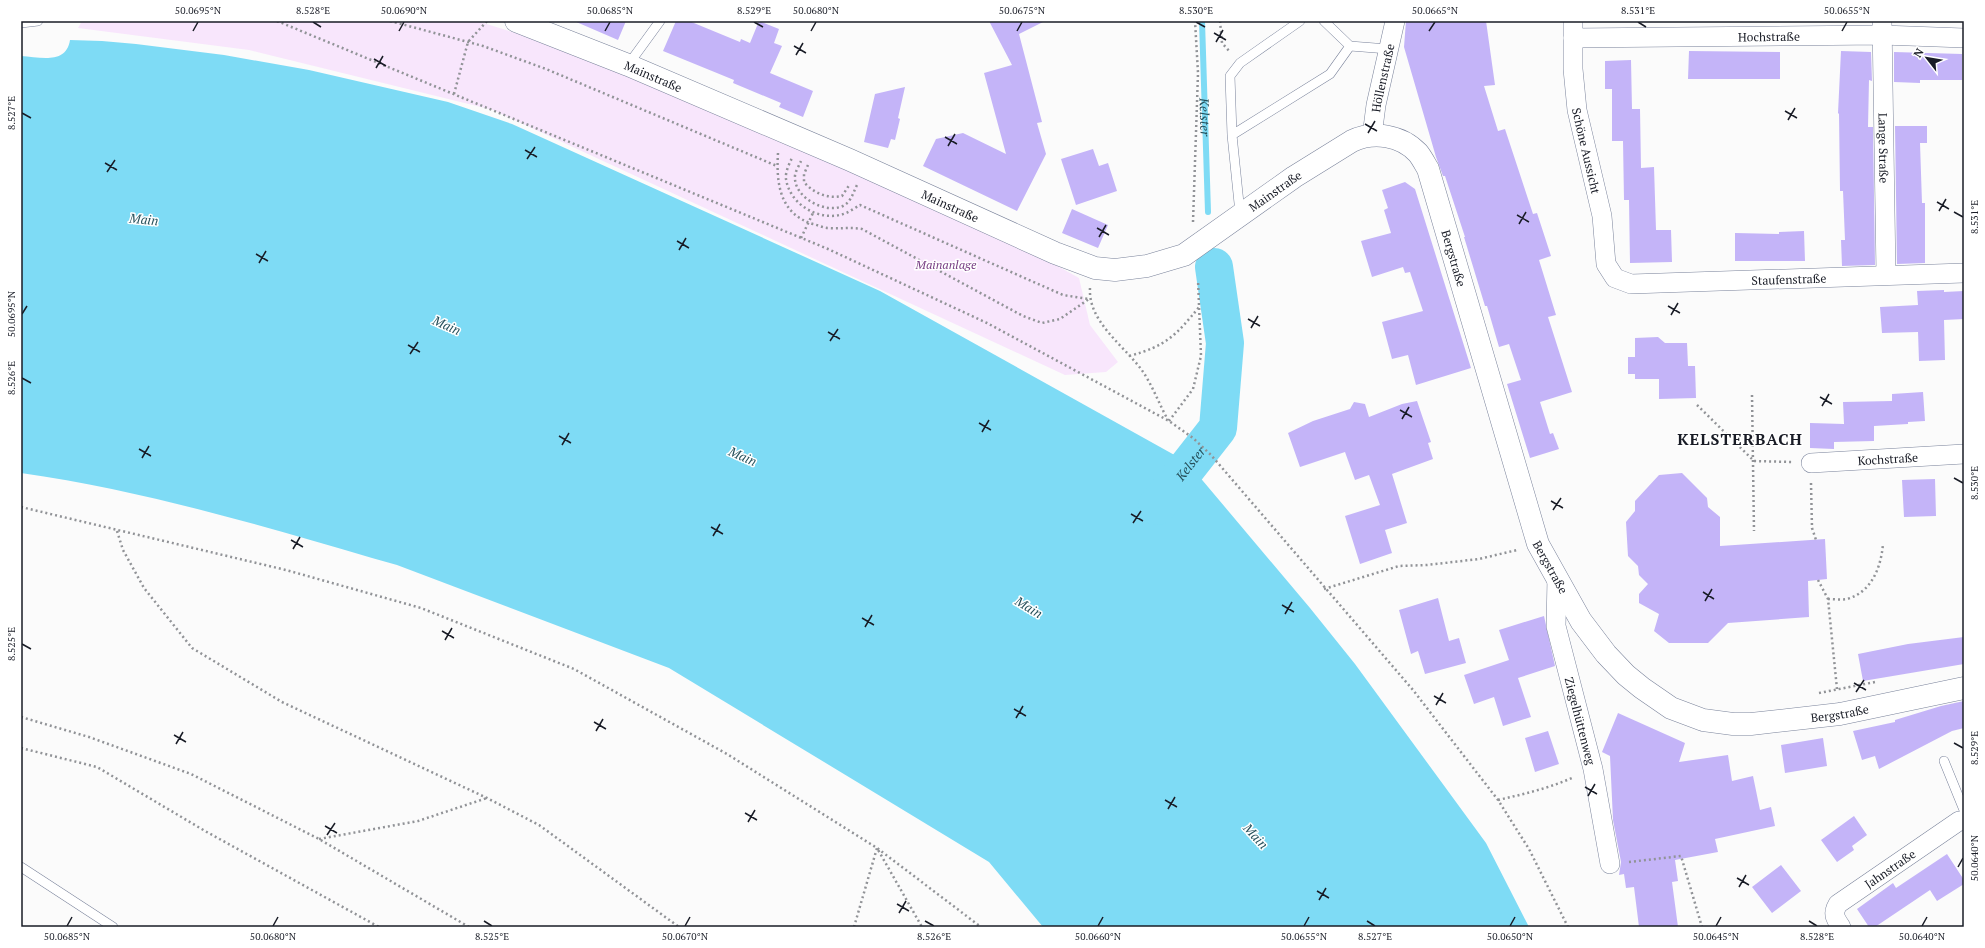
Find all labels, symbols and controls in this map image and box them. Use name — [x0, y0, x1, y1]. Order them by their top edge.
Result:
text: 50.0695°N — [175, 4, 222, 17]
text: 8.528°E — [296, 4, 330, 17]
text: 50.0690°N — [381, 4, 428, 17]
text: 50.0685°N — [587, 4, 634, 17]
text: 8.529°E — [737, 4, 771, 17]
text: 50.0680°N — [793, 4, 840, 17]
text: 50.0675°N — [999, 4, 1046, 17]
text: 8.530°E — [1179, 4, 1213, 17]
text: 50.0665°N — [1412, 4, 1459, 17]
text: 8.531°E — [1621, 4, 1655, 17]
text: 50.0655°N — [1824, 4, 1871, 17]
street label: Hochstraße — [1738, 28, 1800, 44]
north arrow — [1907, 38, 1947, 78]
street label: Höllenstraße — [1368, 42, 1397, 113]
text: N — [1910, 45, 1927, 60]
street label: Mainstraße — [622, 57, 685, 95]
text: 8.527°E — [5, 96, 18, 130]
water label: Kelster — [1195, 97, 1215, 137]
street label: Schöne Aussicht — [1569, 106, 1604, 196]
street label: Lange Straße — [1876, 113, 1892, 183]
street label: Mainstraße — [1246, 167, 1304, 214]
street label: Mainstraße — [919, 186, 981, 225]
text: 8.531°E — [1968, 200, 1981, 234]
water label: Main — [128, 208, 159, 229]
street label: Bergstraße — [1439, 228, 1470, 288]
park label: Mainanlage — [915, 257, 977, 272]
street label: Staufenstraße — [1751, 270, 1827, 288]
text: 50.0695°N — [5, 290, 18, 337]
water label: Main — [429, 310, 464, 339]
text: 8.526°E — [5, 361, 18, 395]
district label: KELSTERBACH — [1677, 428, 1803, 450]
water label: Main — [725, 441, 760, 470]
water label: Kelster — [1171, 442, 1210, 485]
street label: Kochstraße — [1857, 449, 1919, 468]
text: 8.530°E — [1968, 466, 1981, 500]
street label: Bergstraße — [1530, 538, 1572, 596]
water label: Main — [1011, 591, 1046, 622]
text: 8.525°E — [5, 627, 18, 661]
street label: Ziegelhüttenweg — [1562, 675, 1599, 767]
street label: Bergstraße — [1810, 701, 1870, 725]
text: 8.529°E — [1968, 731, 1981, 765]
water label: Main — [1239, 819, 1272, 853]
text: 50.0640°N — [1968, 834, 1981, 881]
street label: Jahnstraße — [1861, 846, 1918, 891]
text: 50.0685°N — [44, 930, 91, 943]
text: 50.0680°N — [250, 930, 297, 943]
text: 8.525°E — [475, 930, 509, 943]
text: 50.0670°N — [662, 930, 709, 943]
text: 8.526°E — [917, 930, 951, 943]
text: 50.0660°N — [1075, 930, 1122, 943]
text: 50.0655°N — [1281, 930, 1328, 943]
text: 8.527°E — [1358, 930, 1392, 943]
text: 50.0650°N — [1487, 930, 1534, 943]
text: 50.0645°N — [1693, 930, 1740, 943]
text: 8.528°E — [1800, 930, 1834, 943]
text: 50.0640°N — [1899, 930, 1946, 943]

